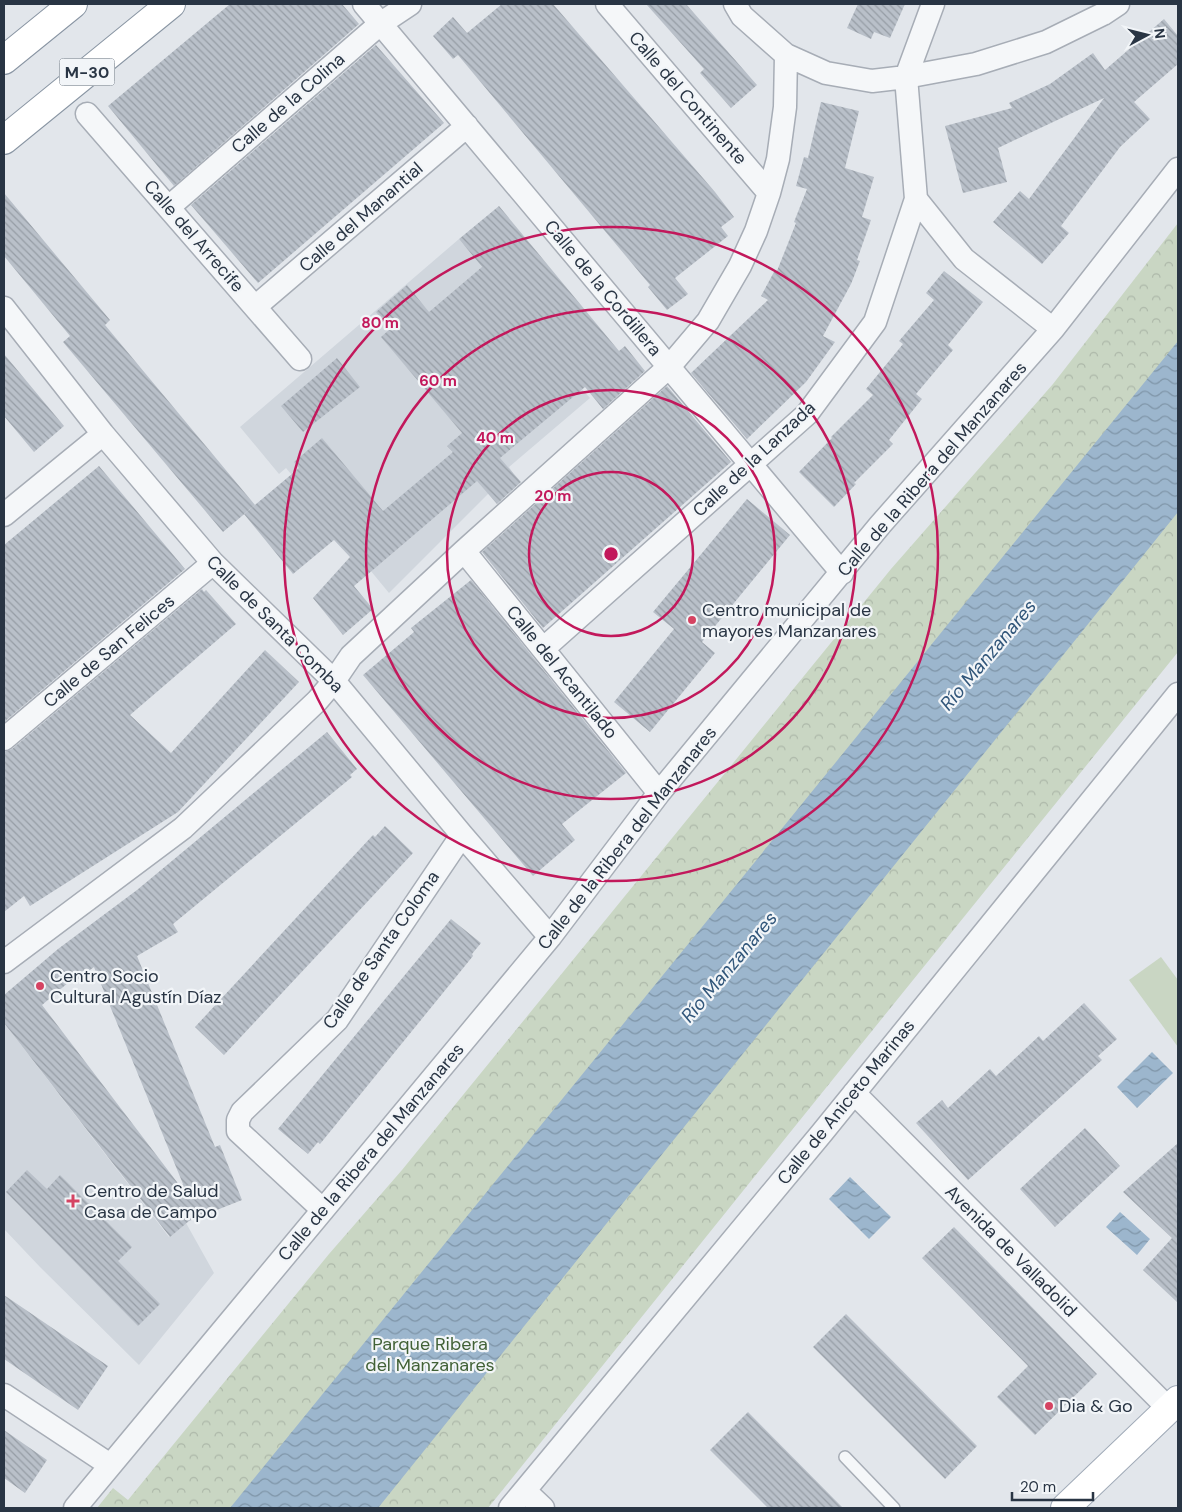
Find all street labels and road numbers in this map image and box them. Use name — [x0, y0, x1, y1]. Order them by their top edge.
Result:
street label: Calle del Continente — [623, 26, 753, 170]
street label: Calle de la Colina — [226, 47, 350, 159]
road number: M-30 — [59, 58, 114, 86]
street label: Calle del Manantial — [294, 157, 428, 277]
street label: Calle del Arrecife — [138, 175, 250, 297]
street label: Calle de la Cordillera — [539, 215, 667, 361]
street label: Calle de la Ribera del Manzanares — [832, 356, 1032, 582]
street label: Calle de la Lanzada — [688, 396, 820, 522]
street label: Calle de Santa Comba — [201, 550, 349, 698]
street label: Calle de San Felices — [38, 589, 180, 713]
street label: Calle del Acantilado — [501, 600, 623, 744]
street label: Calle de la Ribera del Manzanares — [532, 721, 722, 955]
street label: Calle de Santa Coloma — [317, 866, 445, 1034]
street label: Calle de Aniceto Marinas — [772, 1014, 920, 1190]
street label: Calle de la Ribera del Manzanares — [273, 1038, 469, 1266]
street label: Avenida de Valladolid — [940, 1180, 1082, 1322]

